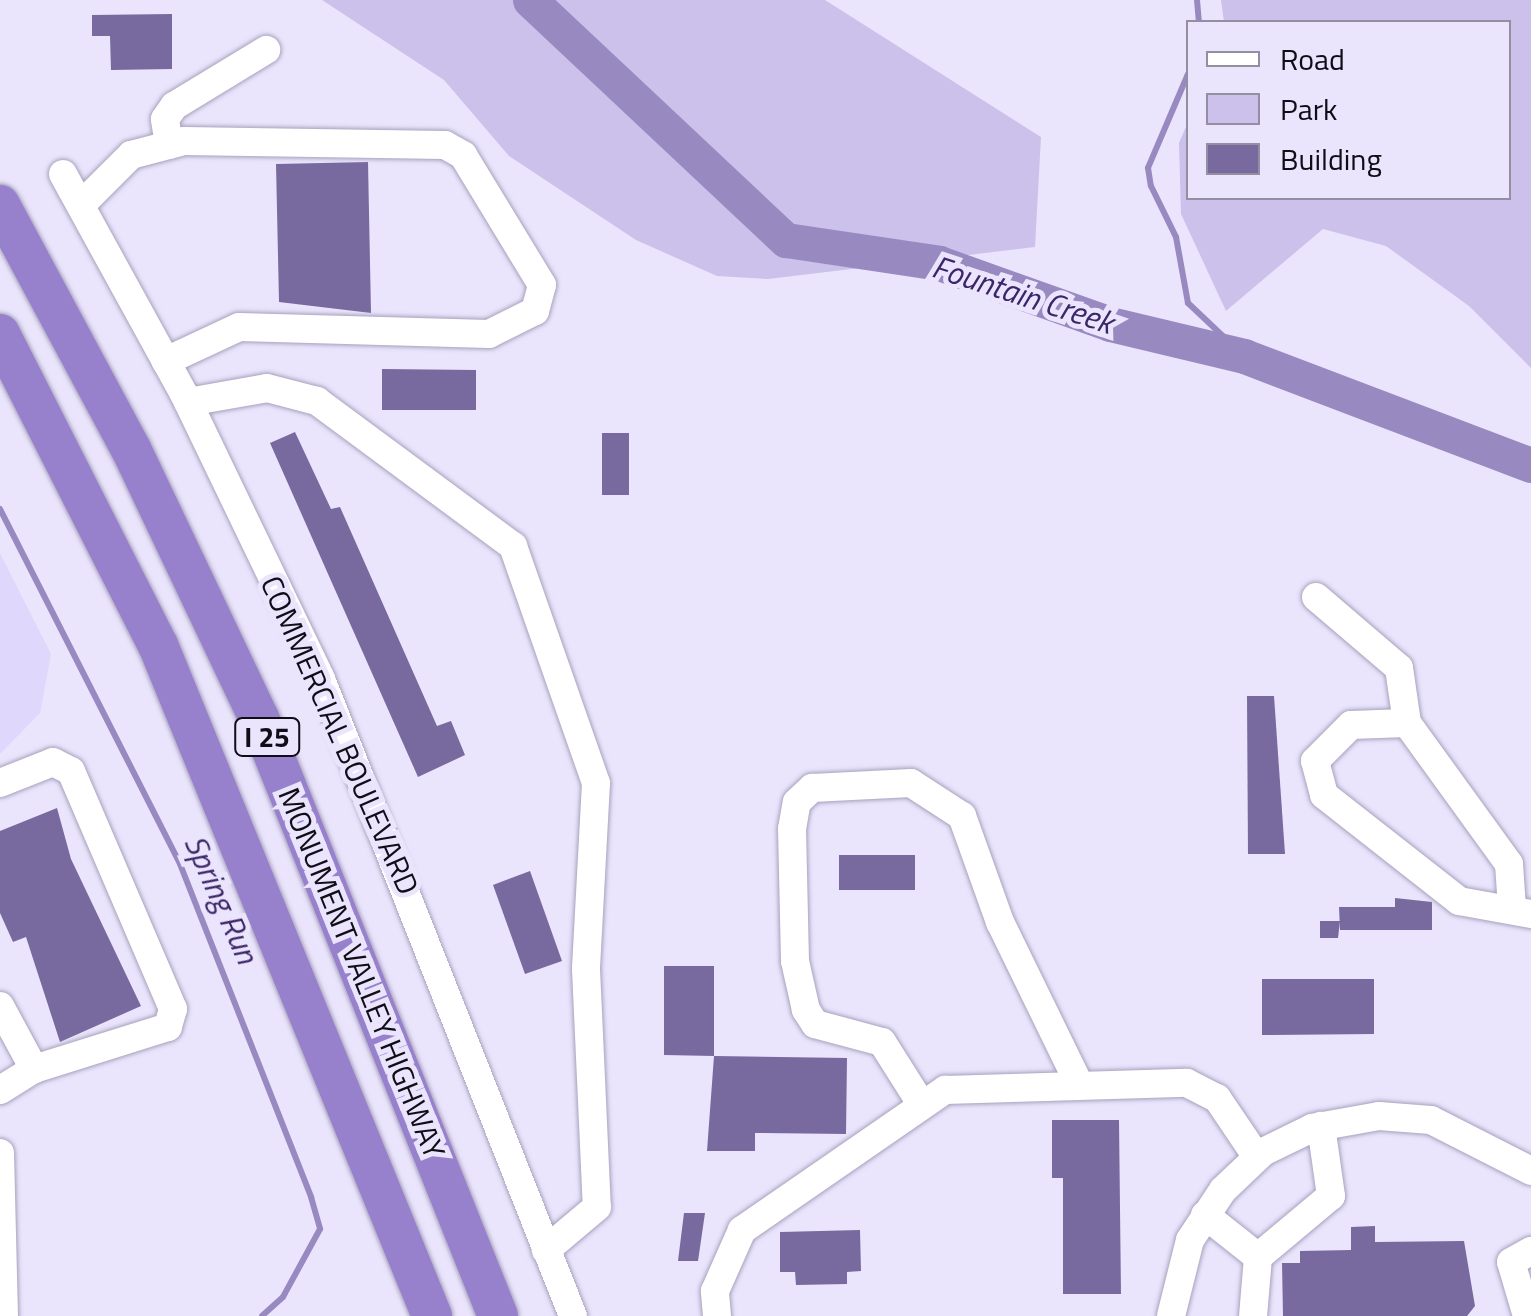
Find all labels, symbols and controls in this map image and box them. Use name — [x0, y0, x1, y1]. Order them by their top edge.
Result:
legend — [1186, 20, 1511, 200]
text: Road — [1280, 36, 1345, 82]
text: Park — [1280, 86, 1337, 132]
text: Building — [1280, 136, 1382, 182]
water label: Fountain Creek — [928, 247, 1118, 341]
street label: COMMERCIAL BOULEVARD — [253, 570, 427, 900]
road number: I 25 — [232, 714, 302, 760]
street label: MONUMENT VALLEY HIGHWAY — [271, 782, 453, 1164]
water label: Spring Run — [177, 829, 267, 969]

